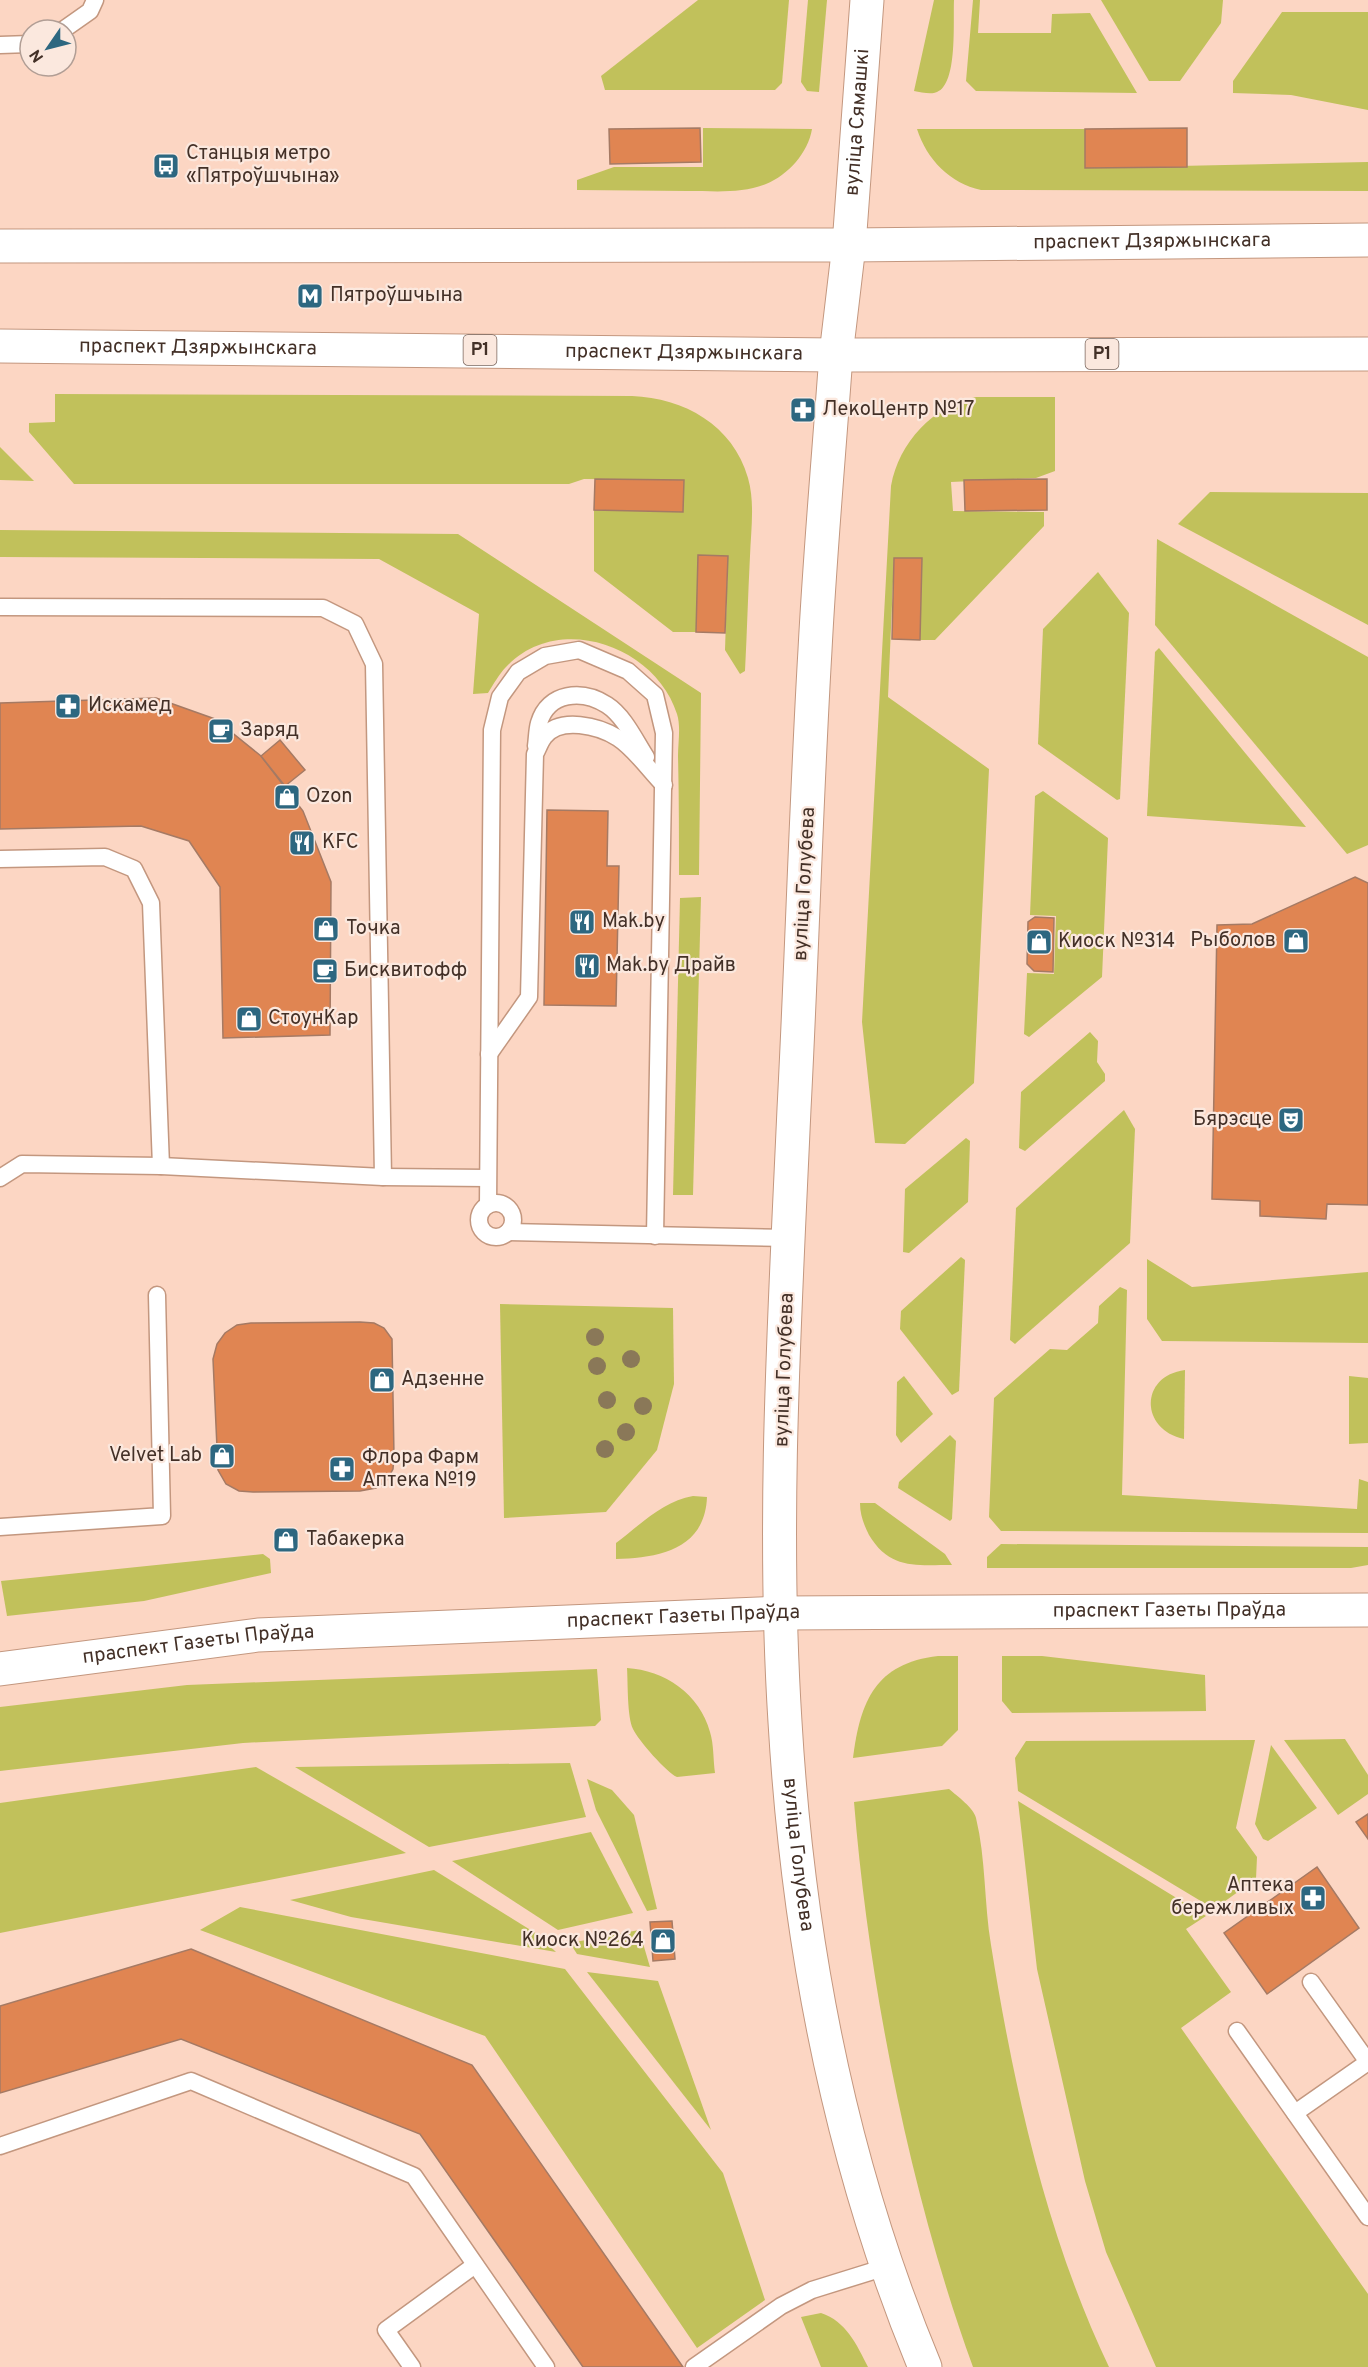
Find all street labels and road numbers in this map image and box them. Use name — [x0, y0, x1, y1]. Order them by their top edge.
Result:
street label: вуліца Сямашкі — [840, 48, 876, 197]
street label: праспект Дзяржынскага — [1033, 228, 1271, 256]
street label: праспект Дзяржынскага — [79, 334, 317, 362]
road number: Р1 — [464, 335, 496, 365]
street label: праспект Дзяржынскага — [565, 339, 803, 368]
road number: Р1 — [1086, 339, 1118, 369]
street label: вуліца Голубева — [788, 806, 822, 962]
street label: вуліца Голубева — [769, 1292, 801, 1448]
street label: праспект Газеты Праўда — [1053, 1597, 1286, 1625]
street label: праспект Газеты Праўда — [566, 1600, 800, 1635]
street label: праспект Газеты Праўда — [81, 1620, 315, 1671]
street label: вуліца Голубева — [776, 1777, 819, 1933]

